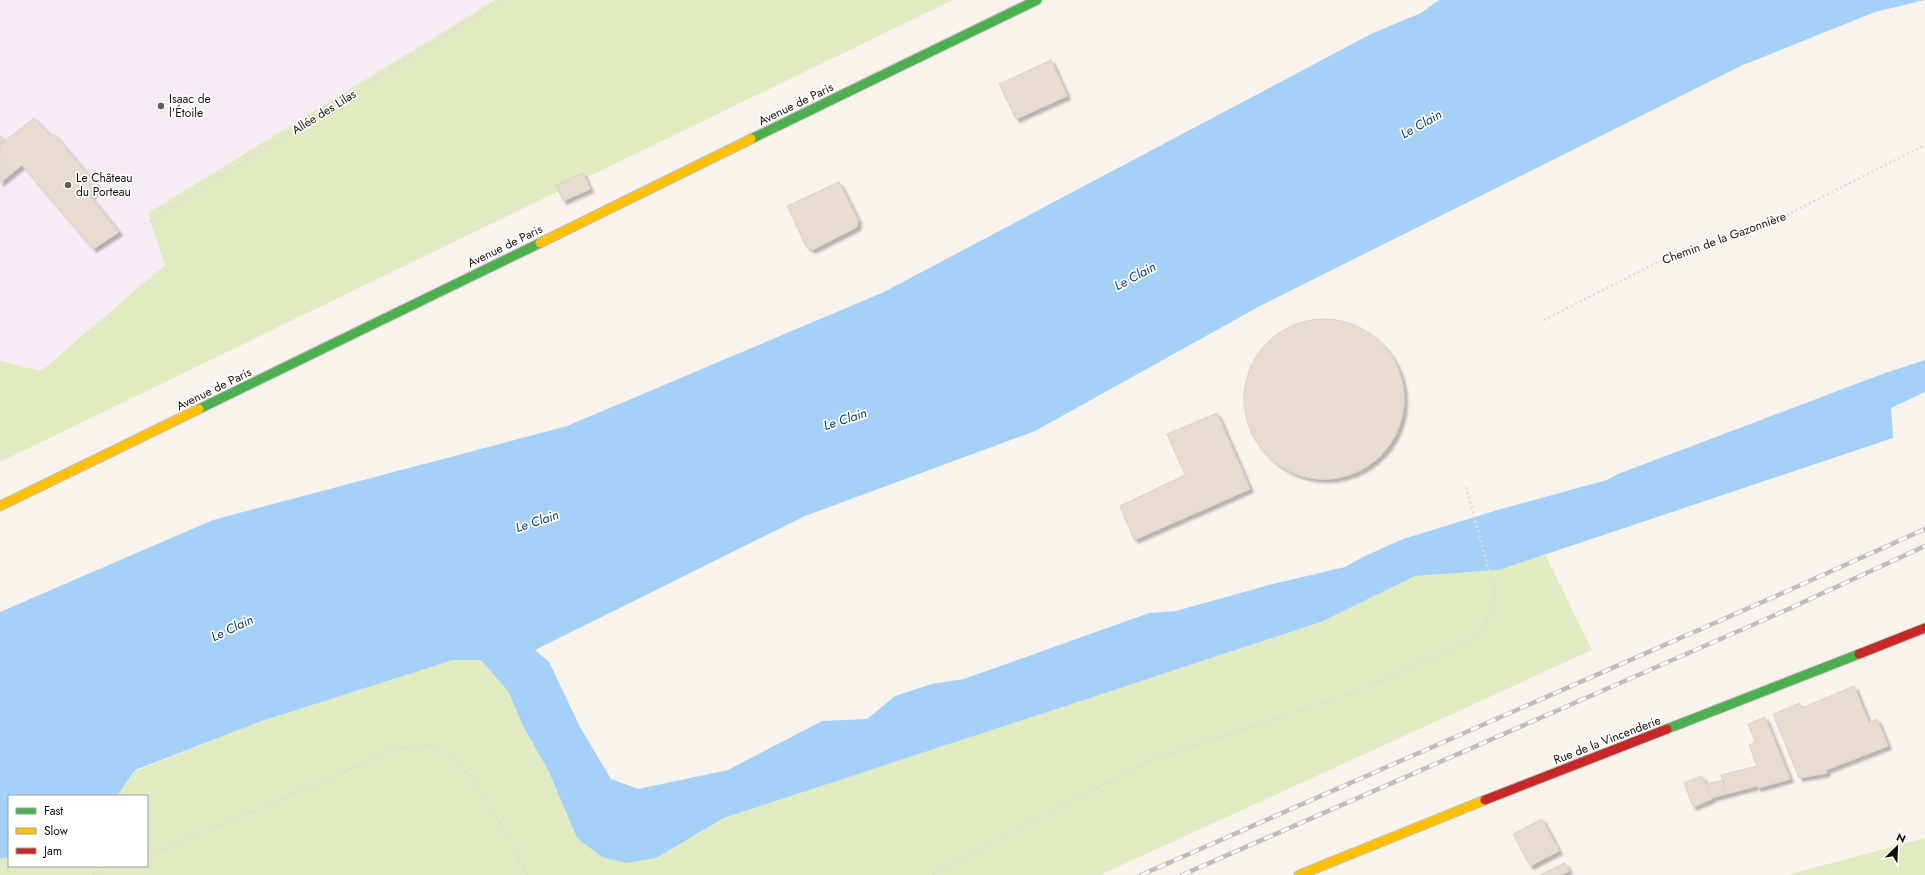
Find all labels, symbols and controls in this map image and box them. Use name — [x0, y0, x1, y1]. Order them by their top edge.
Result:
street label: Avenue de Paris — [755, 78, 837, 130]
street label: Allée des Lilas — [288, 85, 360, 139]
place label: Isaac de l'Étoile — [169, 90, 211, 122]
marker: Isaac de l'Étoile — [156, 101, 166, 111]
water label: Le Clain — [1397, 105, 1445, 143]
place label: Le Château du Porteau — [76, 169, 133, 201]
marker: Le Château du Porteau — [63, 180, 73, 190]
street label: Chemin de la Gazonnière — [1659, 207, 1789, 269]
street label: Avenue de Paris — [464, 220, 546, 272]
water label: Le Clain — [1111, 257, 1160, 295]
street label: Avenue de Paris — [173, 363, 255, 415]
water label: Le Clain — [821, 403, 870, 435]
water label: Le Clain — [513, 505, 562, 537]
water label: Le Clain — [208, 610, 257, 646]
street label: Rue de la Vincenderie — [1551, 711, 1663, 769]
legend — [8, 795, 148, 867]
text: Fast — [44, 802, 63, 820]
text: Slow — [44, 822, 69, 840]
north arrow — [1877, 827, 1917, 867]
text: N — [1894, 829, 1908, 847]
text: Jam — [42, 842, 62, 860]

